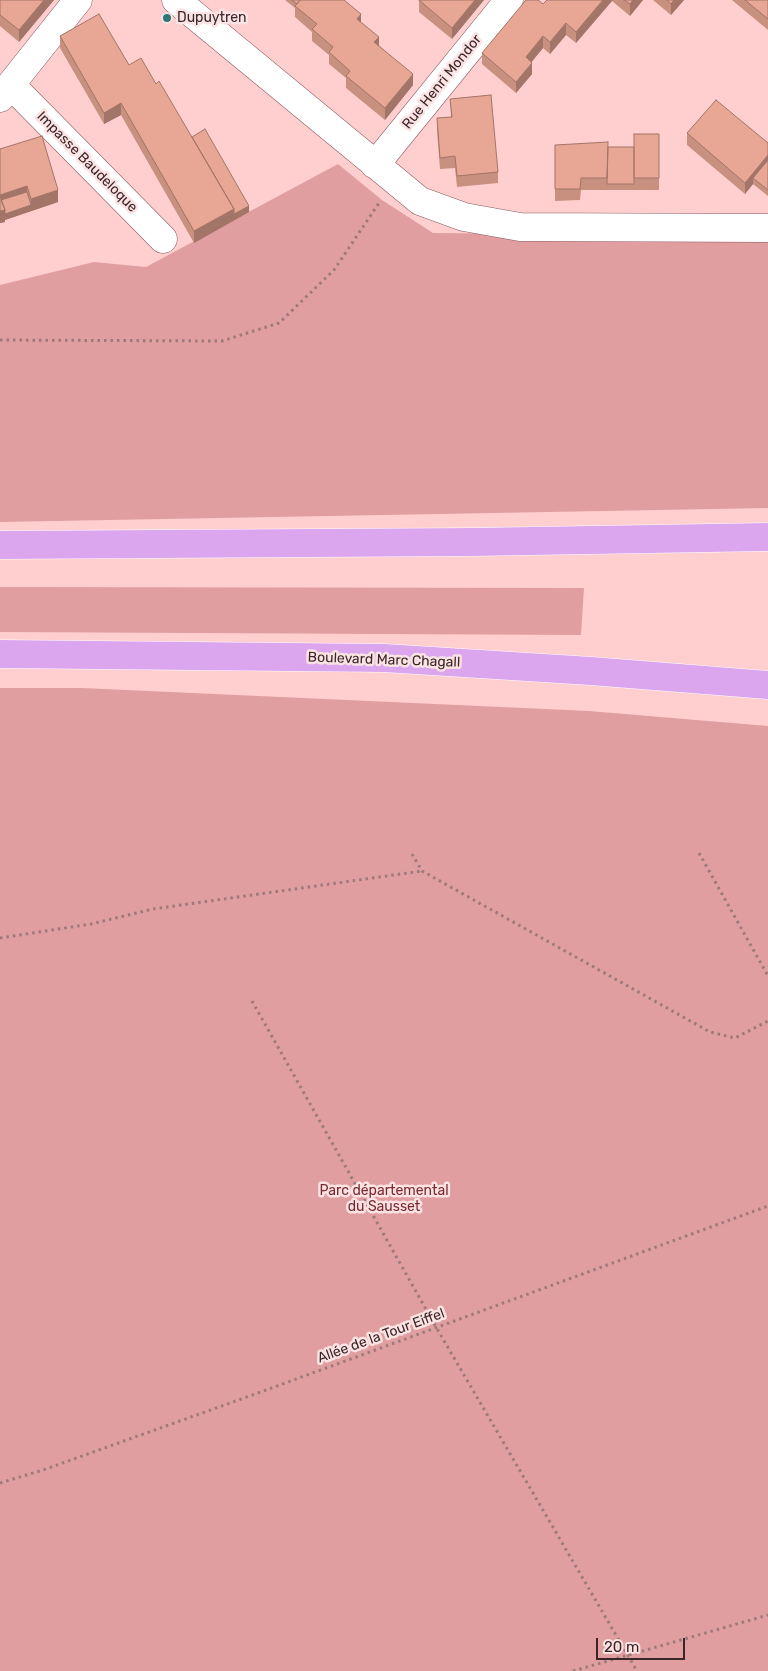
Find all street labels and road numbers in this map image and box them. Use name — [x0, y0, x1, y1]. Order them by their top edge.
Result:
street label: Rue Henri Mondor — [399, 31, 485, 133]
street label: Impasse Baudeloque — [33, 108, 141, 216]
street label: Boulevard Marc Chagall — [307, 649, 461, 671]
street label: Allée de la Tour Eiffel — [315, 1305, 447, 1367]

